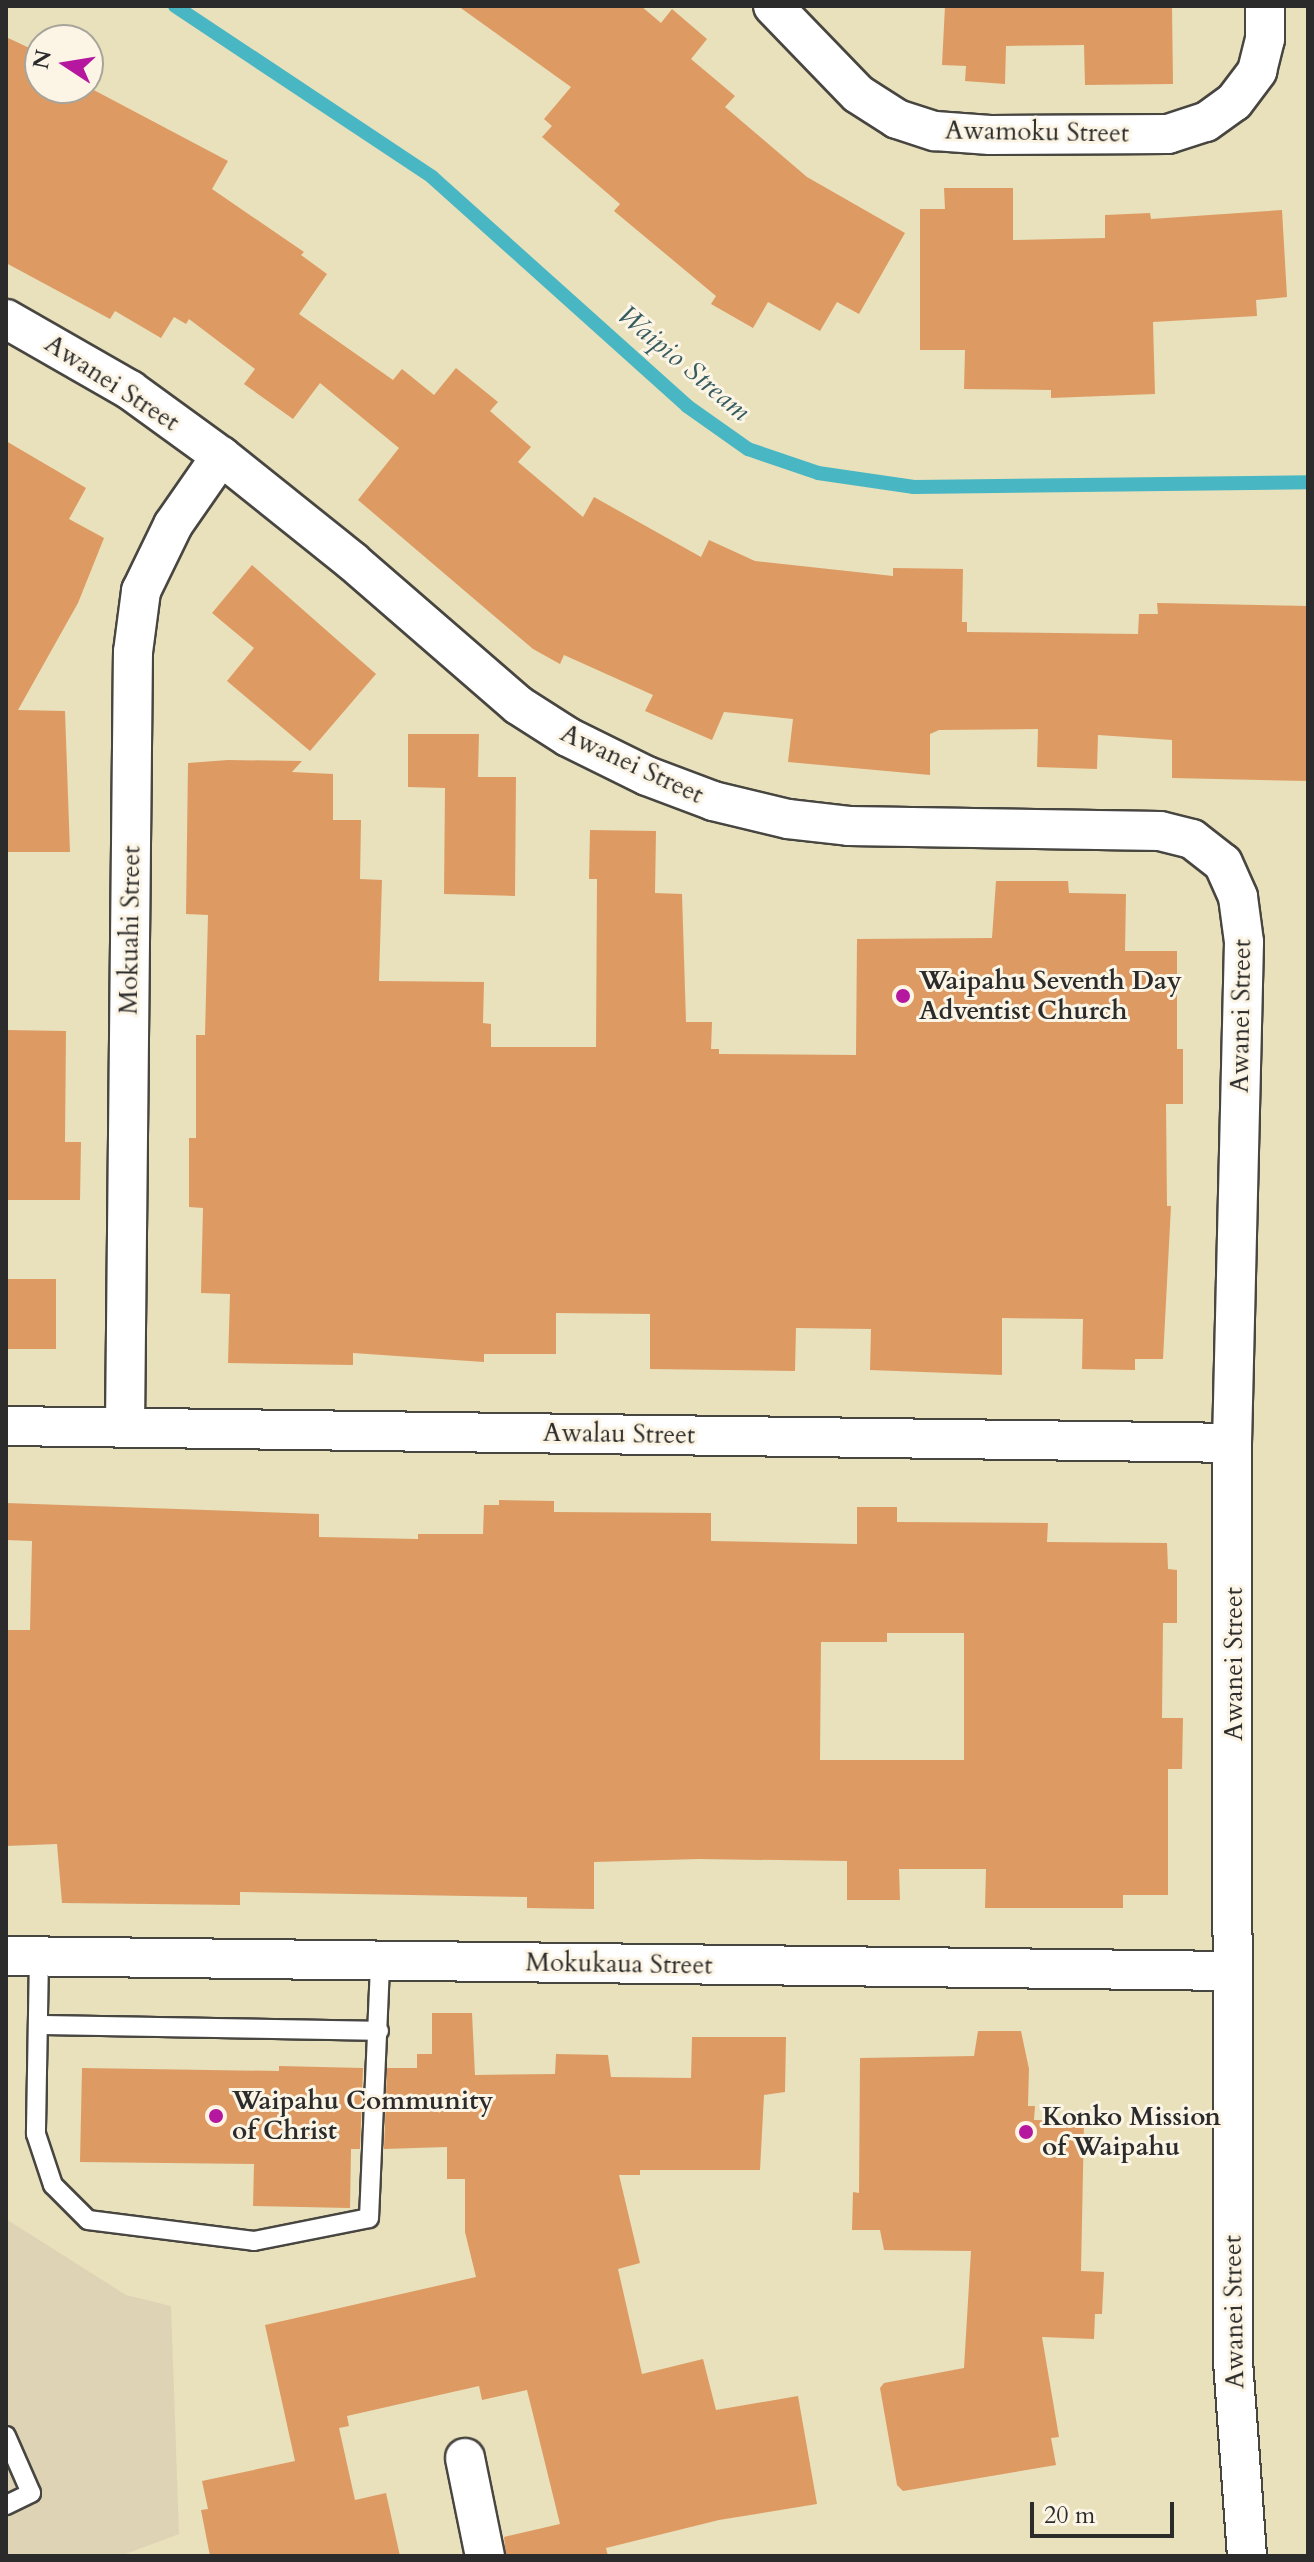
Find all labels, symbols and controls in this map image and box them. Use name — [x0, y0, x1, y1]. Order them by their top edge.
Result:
north arrow — [24, 24, 104, 104]
text: N — [26, 47, 59, 72]
street label: Awamoku Street — [945, 115, 1129, 149]
water label: Waipio Stream — [611, 298, 757, 428]
street label: Awanei Street — [39, 328, 185, 438]
street label: Awanei Street — [556, 717, 708, 811]
street label: Mokuahi Street — [113, 845, 147, 1015]
street label: Awanei Street — [1224, 939, 1258, 1093]
place label: Waipahu Seventh Day Adventist Church — [919, 965, 1182, 1026]
marker: Waipahu Seventh Day Adventist Church — [894, 987, 912, 1005]
street label: Awalau Street — [543, 1417, 695, 1451]
street label: Awanei Street — [1218, 1587, 1250, 1741]
street label: Mokukaua Street — [525, 1947, 713, 1981]
place label: Waipahu Community of Christ — [232, 2085, 493, 2146]
place label: Konko Mission of Waipahu — [1042, 2101, 1221, 2162]
marker: Waipahu Community of Christ — [207, 2107, 225, 2125]
marker: Konko Mission of Waipahu — [1017, 2123, 1035, 2141]
street label: Awanei Street — [1217, 2235, 1251, 2389]
scale bar — [1034, 2486, 1178, 2536]
text: 20 m — [1044, 2499, 1095, 2532]

